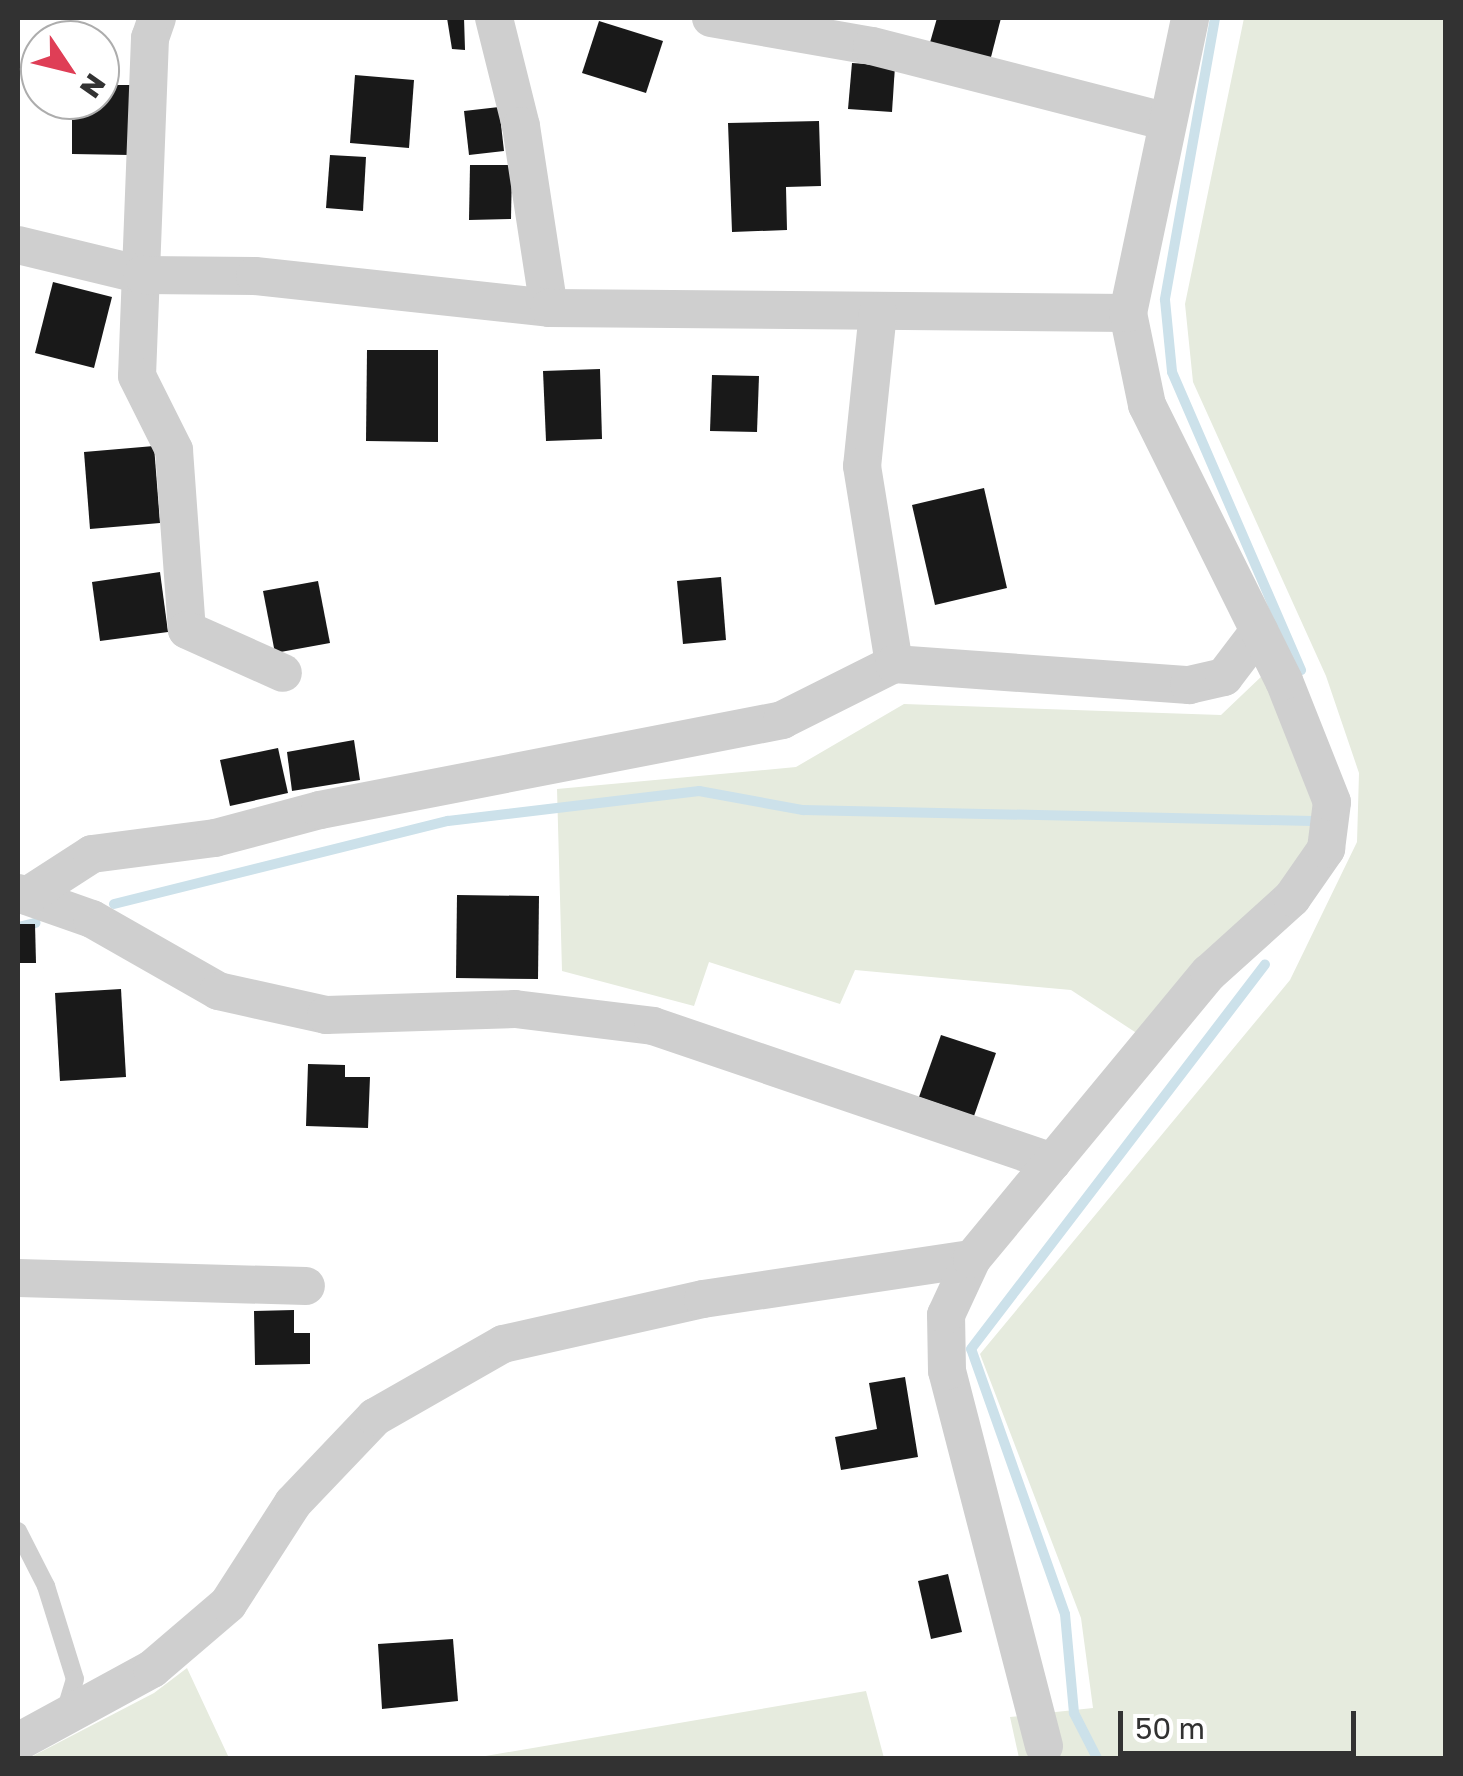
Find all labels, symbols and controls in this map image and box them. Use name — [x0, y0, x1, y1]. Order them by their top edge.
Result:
north arrow — [20, 20, 120, 120]
text: N — [74, 68, 113, 105]
scale bar — [1123, 1691, 1360, 1753]
text: 50 m — [1135, 1710, 1205, 1746]

